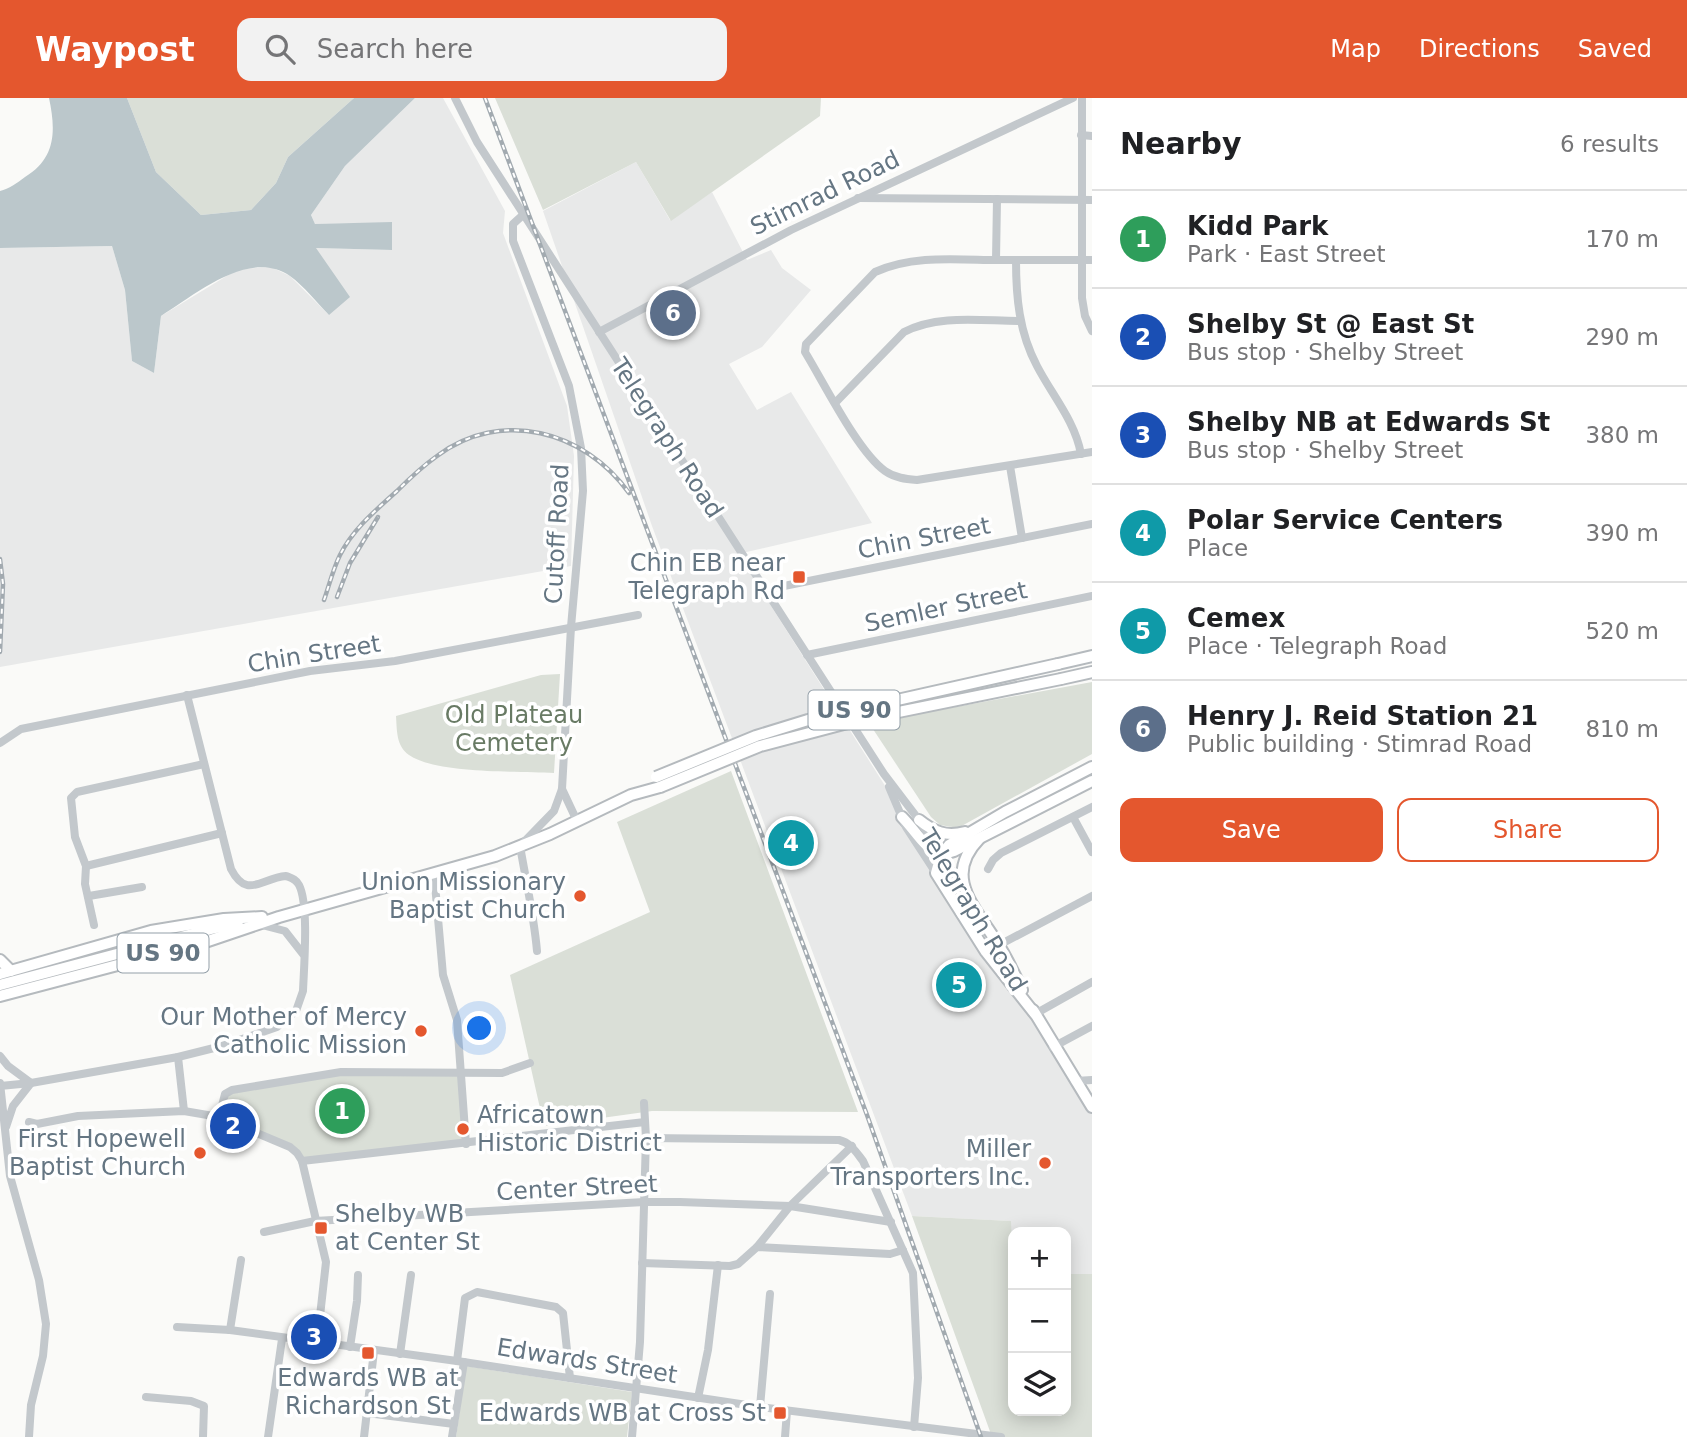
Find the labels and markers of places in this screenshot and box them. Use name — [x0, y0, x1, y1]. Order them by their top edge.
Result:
pin: 6 — [650, 287, 696, 339]
place label: Chin EB near Telegraph Rd — [627, 549, 785, 605]
marker: Chin EB near Telegraph Rd — [791, 569, 807, 585]
pin: 4 — [768, 817, 814, 869]
place label: Union Missionary Baptist Church — [361, 868, 566, 924]
marker: Union Missionary Baptist Church — [572, 888, 588, 904]
pin: 5 — [936, 959, 982, 1011]
place label: Our Mother of Mercy Catholic Mission — [160, 1003, 407, 1059]
marker: Our Mother of Mercy Catholic Mission — [413, 1023, 429, 1039]
pin: 1 — [319, 1085, 365, 1137]
pin: 2 — [210, 1100, 256, 1152]
place label: Africatown Historic District — [477, 1101, 662, 1157]
marker: Africatown Historic District — [455, 1121, 471, 1137]
place label: First Hopewell Baptist Church — [9, 1125, 186, 1181]
place label: Miller Transporters Inc. — [830, 1135, 1031, 1191]
marker: First Hopewell Baptist Church — [192, 1145, 208, 1161]
marker: Miller Transporters Inc. — [1037, 1155, 1053, 1171]
place label: Shelby WB at Center St — [335, 1200, 480, 1256]
marker: Shelby WB at Center St — [313, 1220, 329, 1236]
pin: 3 — [291, 1311, 337, 1363]
marker: Edwards WB at Richardson St — [360, 1345, 376, 1361]
place label: Edwards WB at Richardson St — [277, 1364, 459, 1420]
place label: Edwards WB at Cross St — [479, 1399, 766, 1427]
marker: Edwards WB at Cross St — [772, 1405, 788, 1421]

